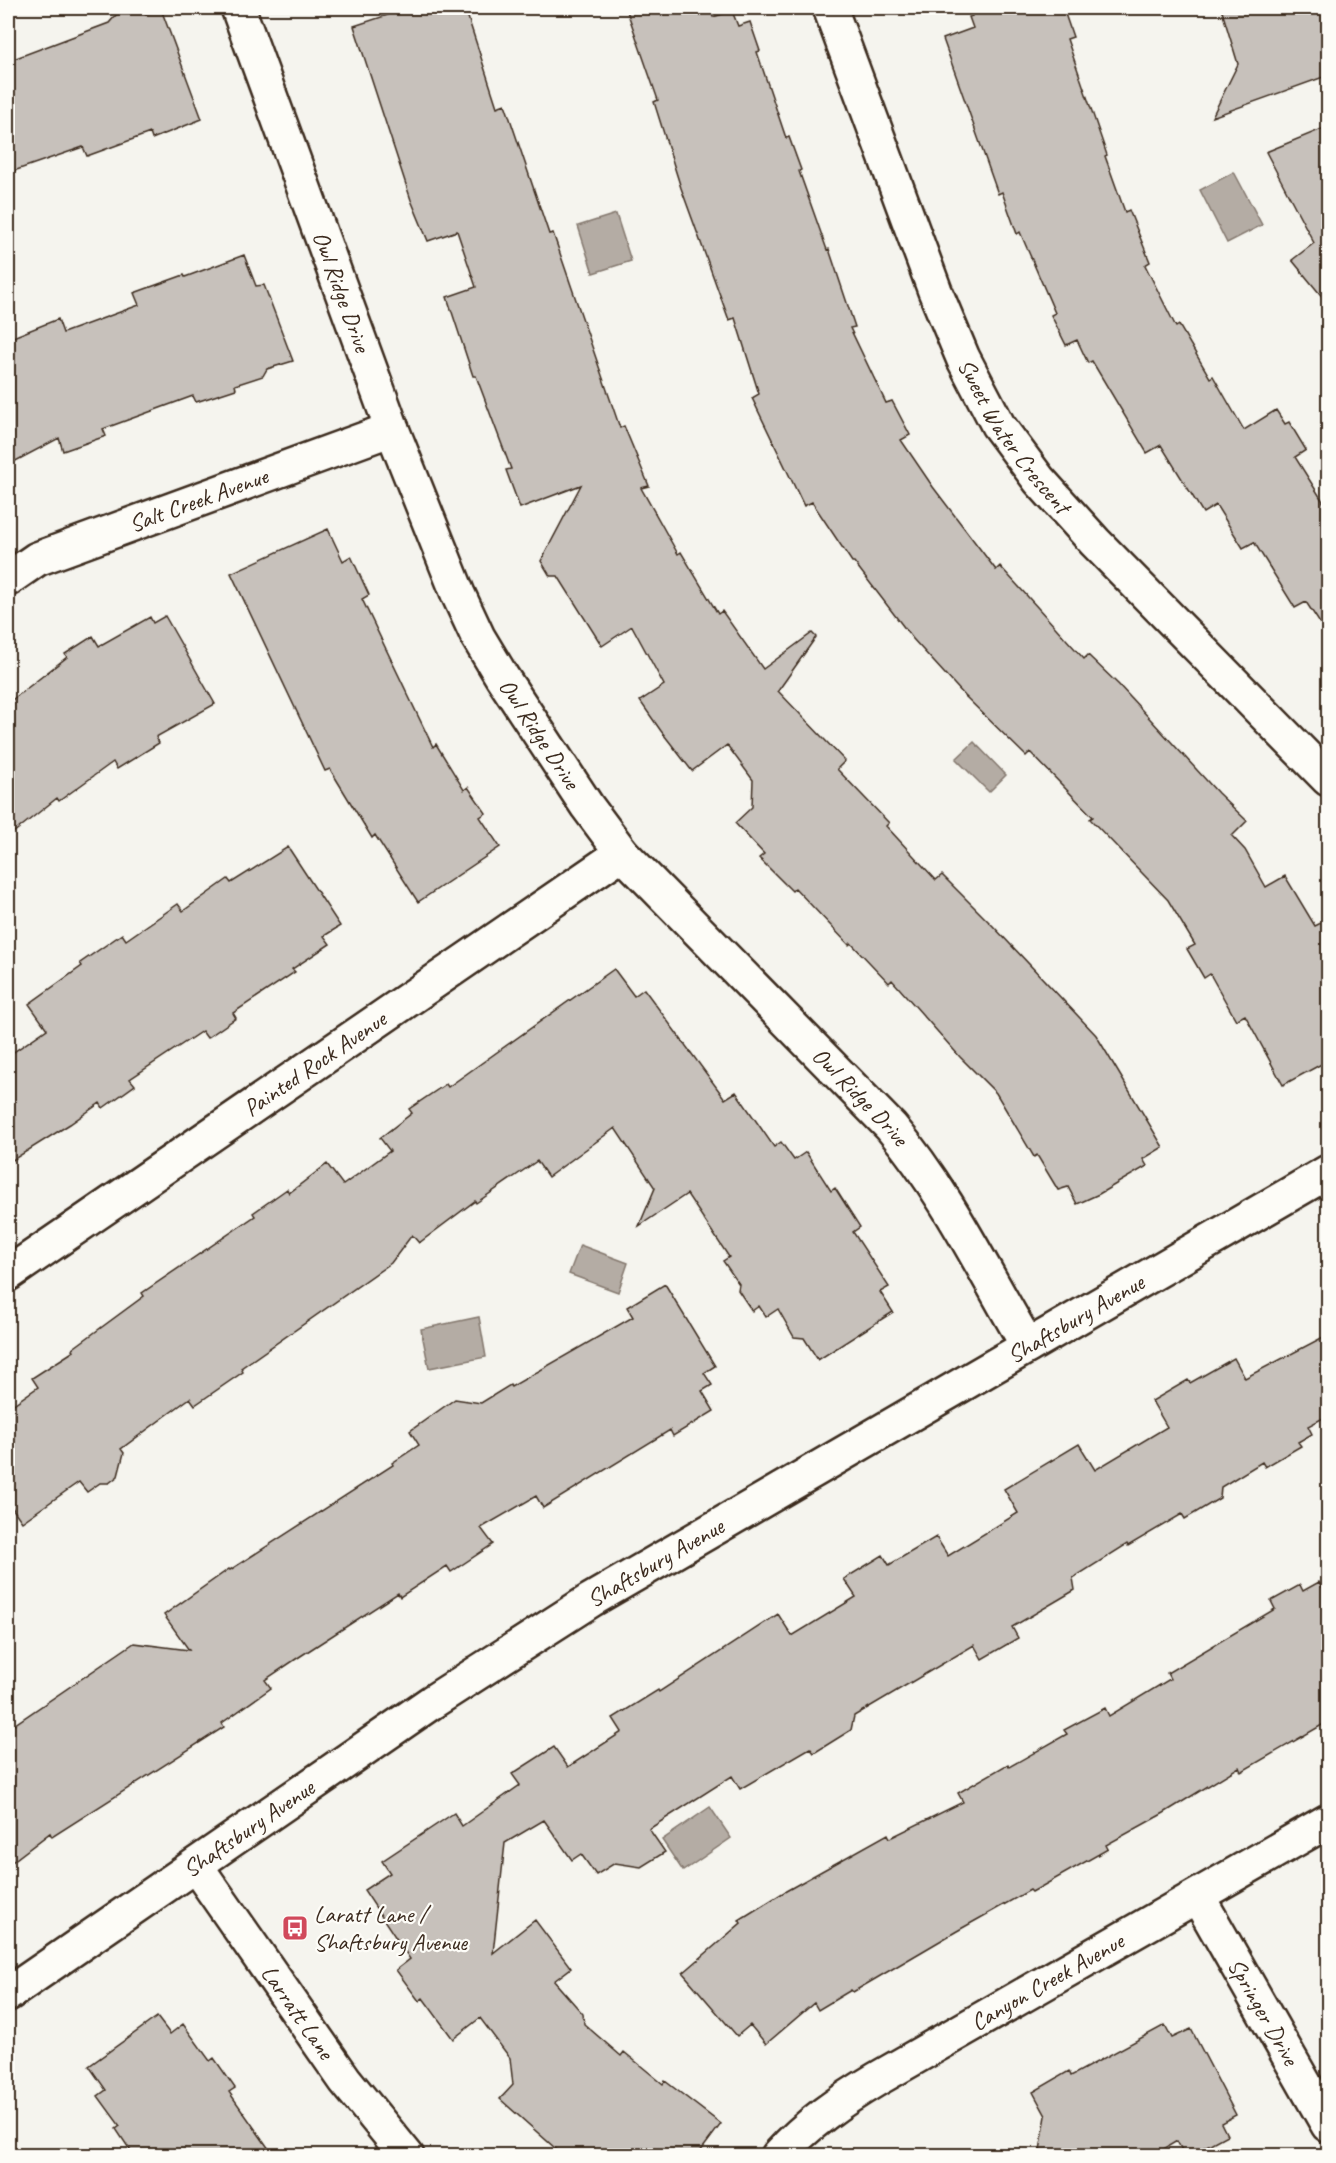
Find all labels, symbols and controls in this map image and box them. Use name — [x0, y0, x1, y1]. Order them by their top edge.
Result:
street label: Owl Ridge Drive — [306, 227, 378, 358]
street label: Sweet Water Crescent — [951, 354, 1079, 522]
street label: Salt Creek Avenue — [125, 460, 274, 539]
street label: Owl Ridge Drive — [492, 673, 588, 797]
street label: Painted Rock Avenue — [238, 1003, 394, 1123]
street label: Owl Ridge Drive — [806, 1041, 917, 1154]
street label: Shaftsbury Avenue — [1002, 1266, 1151, 1370]
street label: Shaftsbury Avenue — [582, 1510, 731, 1614]
street label: Shaftsbury Avenue — [177, 1771, 322, 1884]
place label: Laratt Lane / Shaftsbury Avenue — [314, 1899, 469, 1957]
bus stop icon: Laratt Lane / Shaftsbury Avenue — [280, 1913, 310, 1943]
street label: Canyon Creek Avenue — [965, 1925, 1131, 2037]
street label: Springer Drive — [1221, 1953, 1307, 2072]
street label: Larratt Lane — [255, 1959, 342, 2067]

